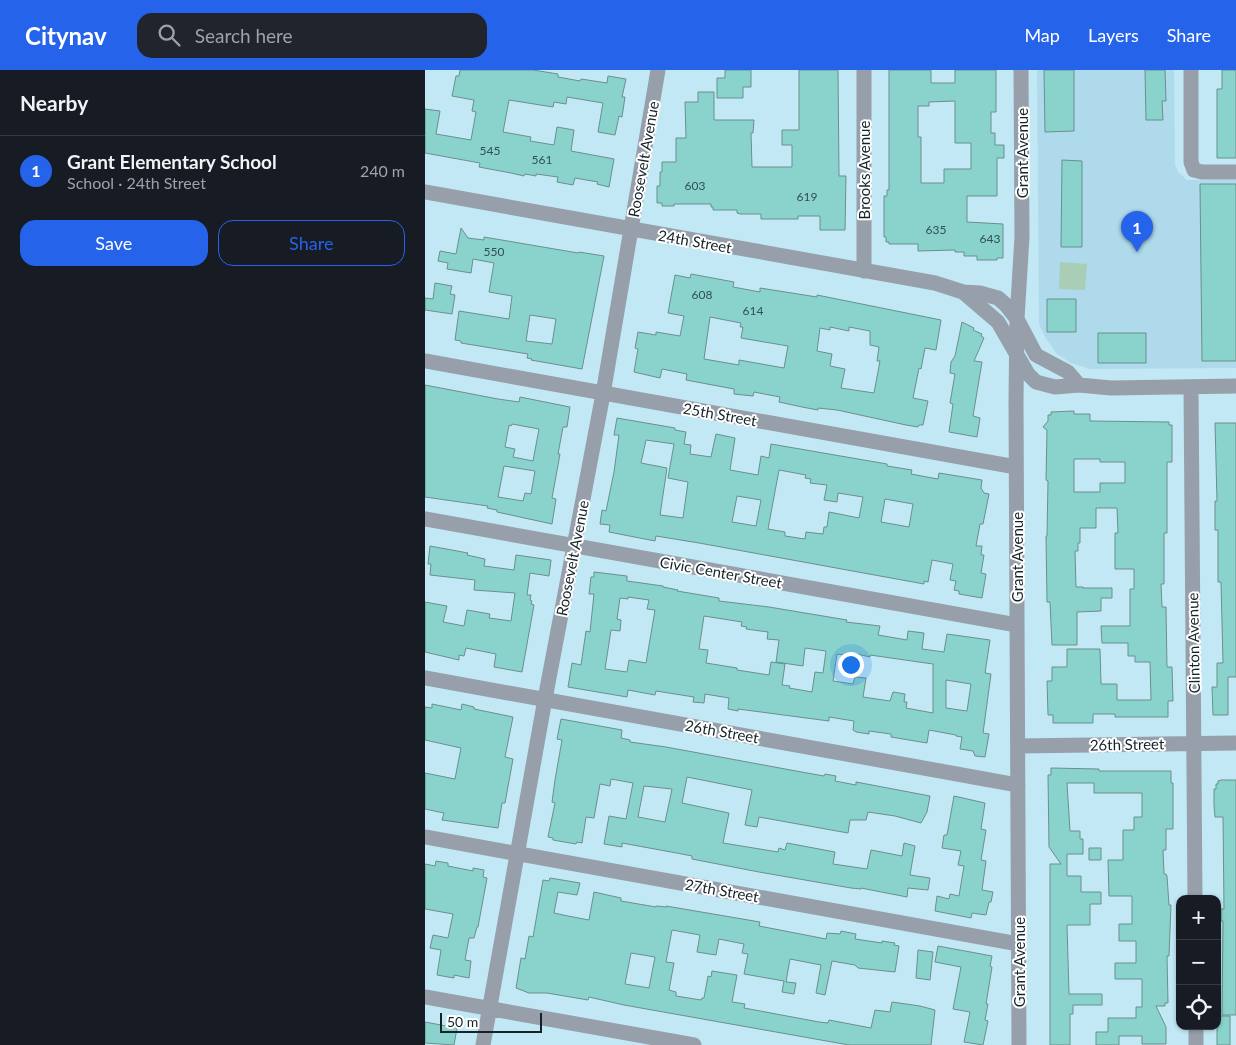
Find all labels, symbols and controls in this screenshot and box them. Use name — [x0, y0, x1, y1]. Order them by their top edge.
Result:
search box — [137, 13, 487, 58]
text: Citynav — [25, 21, 107, 50]
icon: search — [155, 21, 183, 49]
text: Search here — [195, 24, 293, 47]
text: Map — [1024, 24, 1060, 46]
text: Layers — [1088, 24, 1139, 46]
text: Share — [1167, 24, 1211, 46]
text: Nearby — [20, 90, 88, 115]
street label: Roosevelt Avenue — [624, 99, 662, 218]
street label: Grant Avenue — [1013, 108, 1031, 198]
street label: Brooks Avenue — [855, 121, 873, 219]
house number: 545 — [480, 143, 500, 158]
text: Grant Elementary School — [67, 150, 277, 173]
house number: 561 — [532, 152, 552, 167]
text: 1 — [31, 161, 41, 180]
text: 240 m — [360, 161, 405, 180]
text: School · 24th Street — [67, 173, 206, 192]
house number: 603 — [685, 178, 705, 193]
house number: 619 — [797, 189, 817, 204]
pin: 1 — [1121, 211, 1153, 252]
button: Save — [20, 220, 208, 266]
button: Share — [218, 220, 405, 266]
house number: 635 — [926, 222, 946, 237]
street label: 24th Street — [657, 226, 734, 256]
house number: 643 — [980, 231, 1000, 246]
house number: 550 — [484, 244, 504, 259]
house number: 608 — [692, 287, 712, 302]
house number: 614 — [743, 303, 763, 318]
street label: 25th Street — [682, 399, 759, 429]
street label: Roosevelt Avenue — [552, 499, 592, 617]
street label: Grant Avenue — [1008, 512, 1026, 602]
street label: Civic Center Street — [658, 552, 784, 592]
street label: Clinton Avenue — [1183, 592, 1203, 693]
your location — [838, 652, 864, 678]
street label: 26th Street — [684, 716, 761, 746]
street label: 26th Street — [1090, 734, 1165, 754]
street label: 27th Street — [684, 875, 761, 905]
map controls — [1176, 895, 1221, 1030]
button: + — [1176, 895, 1221, 940]
street label: Grant Avenue — [1010, 917, 1028, 1007]
button: − — [1176, 940, 1221, 985]
button: locate — [1176, 985, 1221, 1030]
scale bar — [440, 1010, 543, 1033]
text: 50 m — [447, 1013, 478, 1030]

